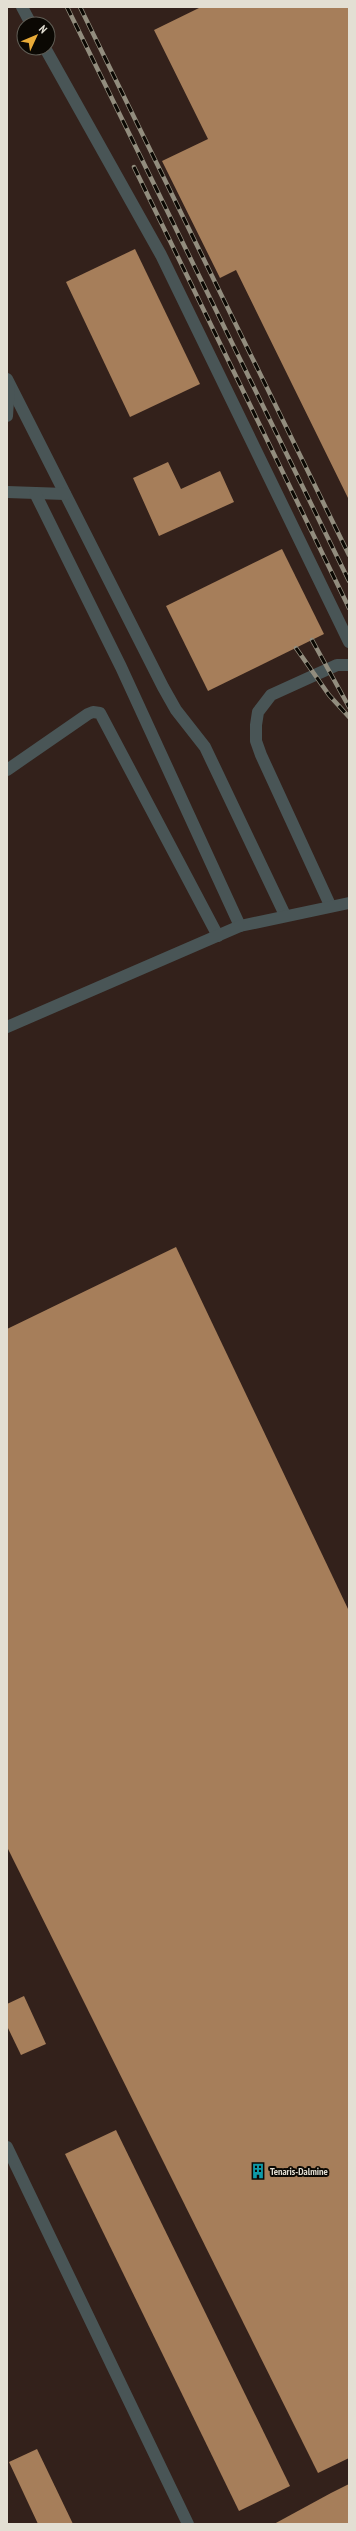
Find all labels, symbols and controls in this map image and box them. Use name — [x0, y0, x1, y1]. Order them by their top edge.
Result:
north arrow — [16, 16, 56, 56]
text: N — [36, 22, 50, 36]
building icon: Tenaris-Dalmine — [249, 2162, 267, 2180]
place label: Tenaris-Dalmine — [270, 2165, 328, 2178]

